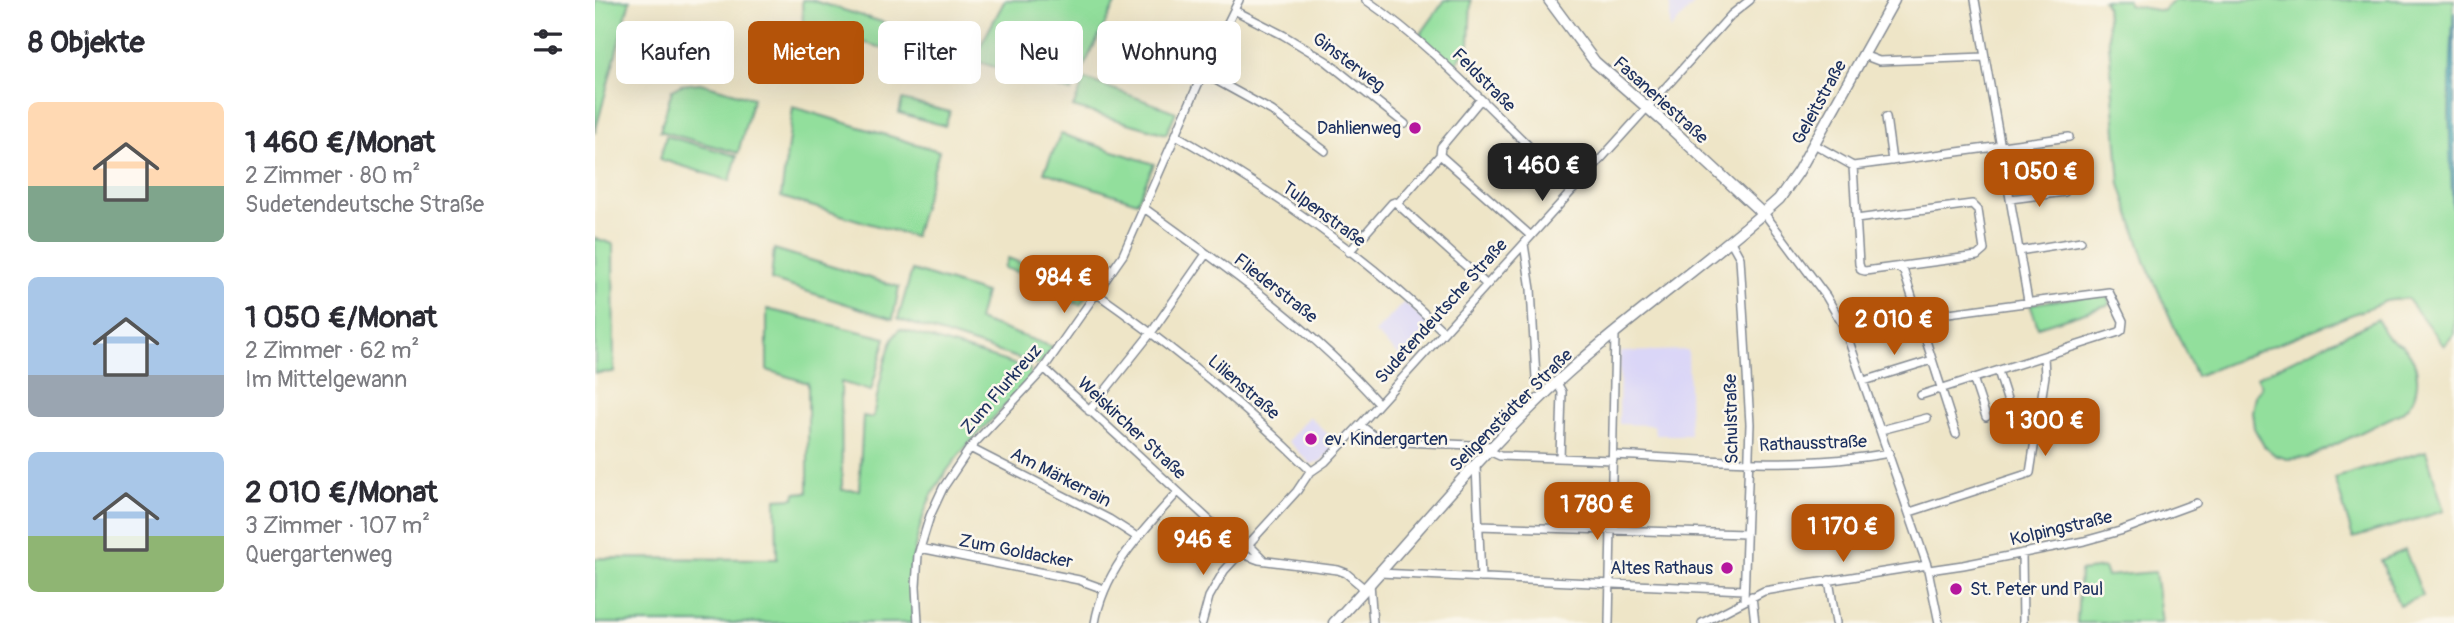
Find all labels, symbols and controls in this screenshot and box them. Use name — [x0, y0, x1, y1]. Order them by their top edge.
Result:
chip: Kaufen — [616, 21, 734, 84]
chip: Mieten — [748, 21, 864, 84]
chip: Filter — [878, 21, 981, 84]
chip: Neu — [995, 21, 1083, 84]
chip: Wohnung — [1097, 21, 1241, 84]
icon: filters — [529, 23, 567, 61]
text: 8 Objekte — [28, 24, 145, 61]
street label: Ginsterweg — [1308, 27, 1390, 97]
street label: Feldstraße — [1447, 44, 1521, 117]
street label: Fasaneriestraße — [1608, 52, 1713, 149]
street label: Geleitstraße — [1787, 56, 1852, 149]
place label: Dahlienweg — [1317, 117, 1401, 140]
marker: Dahlienweg — [1407, 120, 1423, 136]
text: 1 460 €/Monat — [245, 124, 435, 161]
icon: home — [84, 130, 168, 214]
pin: 1 460 € — [1477, 144, 1607, 203]
pin: 1 050 € — [1974, 150, 2104, 209]
text: 1 460 € — [1504, 151, 1580, 180]
text: 1 050 € — [2000, 157, 2078, 186]
text: 2 Zimmer · 80 m² — [245, 161, 420, 190]
street label: Tulpenstraße — [1277, 176, 1370, 253]
text: Sudetendeutsche Straße — [245, 190, 484, 219]
street label: Sudetendeutsche Straße — [1370, 234, 1513, 389]
street label: Fliederstraße — [1229, 248, 1322, 328]
pin: 984 € — [1015, 256, 1113, 315]
text: 984 € — [1036, 263, 1092, 292]
pin: 2 010 € — [1829, 298, 1959, 357]
text: 1 050 €/Monat — [245, 299, 437, 336]
icon: home — [84, 305, 168, 389]
text: 2 010 € — [1855, 305, 1933, 334]
text: 2 Zimmer · 62 m² — [245, 336, 419, 365]
street label: Zum Flurkreuz — [956, 339, 1047, 439]
street label: Seligenstädter Straße — [1445, 344, 1578, 477]
street label: Lilienstraße — [1203, 350, 1285, 425]
text: Im Mittelgewann — [245, 365, 407, 394]
street label: Weiskircher Straße — [1072, 372, 1191, 485]
street label: Schulstraße — [1719, 374, 1744, 464]
pin: 1 300 € — [1980, 398, 2110, 458]
text: 1 300 € — [2006, 406, 2084, 435]
place label: ev. Kindergarten — [1325, 428, 1448, 451]
street label: Rathausstraße — [1759, 430, 1867, 457]
marker: ev. Kindergarten — [1303, 431, 1319, 447]
street label: Am Märkerrain — [1007, 442, 1115, 513]
text: 2 010 €/Monat — [245, 474, 438, 511]
icon: home — [84, 480, 168, 564]
pin: 1 780 € — [1532, 482, 1662, 542]
text: 1 780 € — [1560, 490, 1634, 519]
pin: 1 170 € — [1778, 504, 1908, 564]
street label: Kolpingstraße — [2008, 506, 2115, 551]
text: 3 Zimmer · 107 m² — [245, 511, 430, 540]
text: 1 170 € — [1807, 512, 1879, 541]
pin: 946 € — [1154, 518, 1252, 577]
text: 946 € — [1174, 525, 1232, 554]
street label: Zum Goldacker — [957, 529, 1075, 574]
text: Quergartenweg — [245, 540, 392, 569]
place label: Altes Rathaus — [1610, 557, 1713, 580]
marker: Altes Rathaus — [1719, 560, 1735, 576]
place label: St. Peter und Paul — [1970, 578, 2103, 601]
marker: St. Peter und Paul — [1948, 581, 1964, 597]

